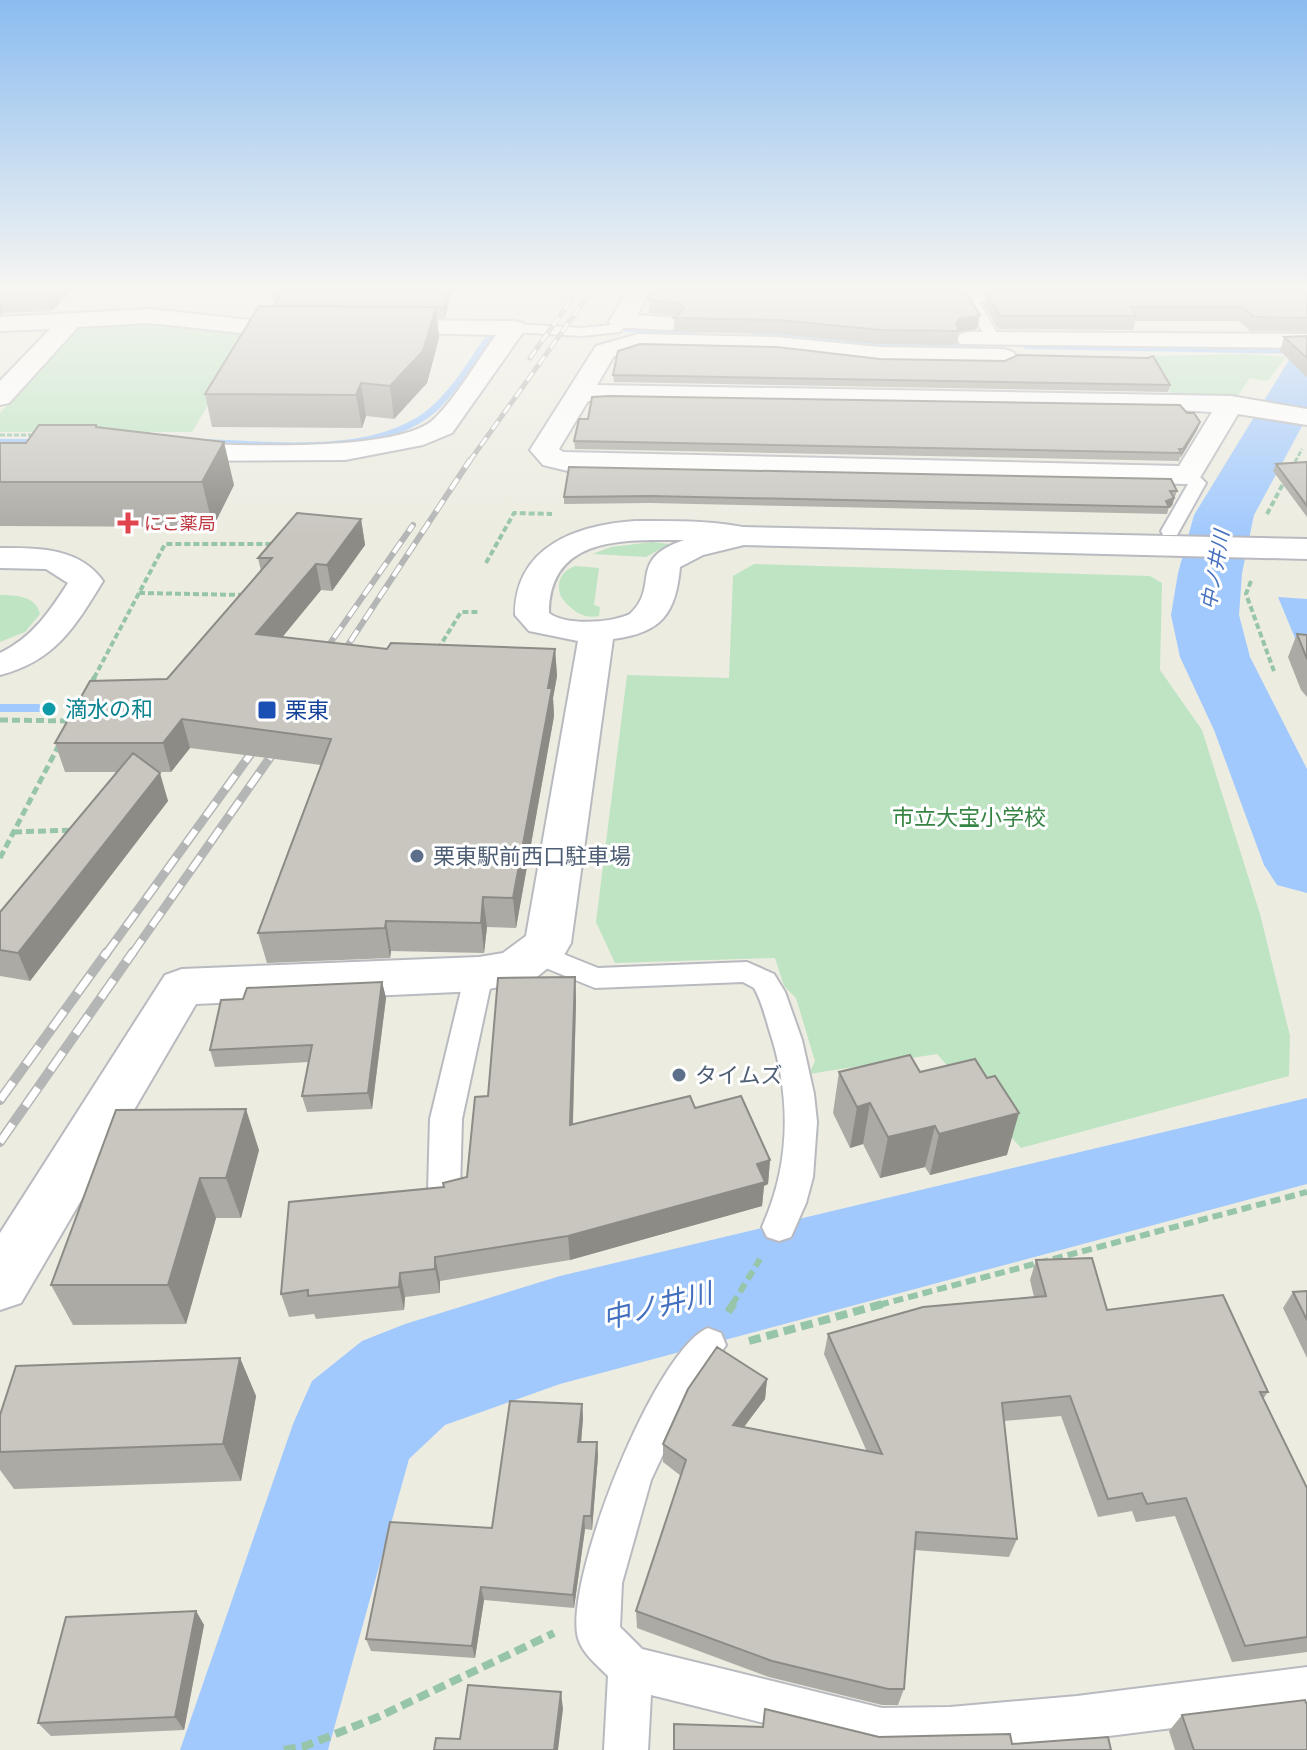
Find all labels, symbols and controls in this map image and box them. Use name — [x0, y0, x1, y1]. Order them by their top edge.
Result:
place label: にこ薬局 — [144, 512, 216, 535]
marker: にこ薬局 — [119, 514, 137, 532]
water label: 中ノ井川 — [1195, 526, 1235, 612]
place label: 滴水の和 — [65, 695, 153, 723]
place label: 栗東 — [285, 696, 329, 724]
marker: 栗東 — [256, 699, 278, 721]
marker: 滴水の和 — [40, 700, 58, 718]
park label: 市立大宝小学校 — [892, 803, 1046, 831]
place label: 栗東駅前西口駐車場 — [433, 842, 631, 870]
marker: 栗東駅前西口駐車場 — [408, 847, 426, 865]
place label: タイムズ — [695, 1061, 783, 1089]
marker: タイムズ — [670, 1066, 688, 1084]
water label: 中ノ井川 — [598, 1273, 719, 1336]

